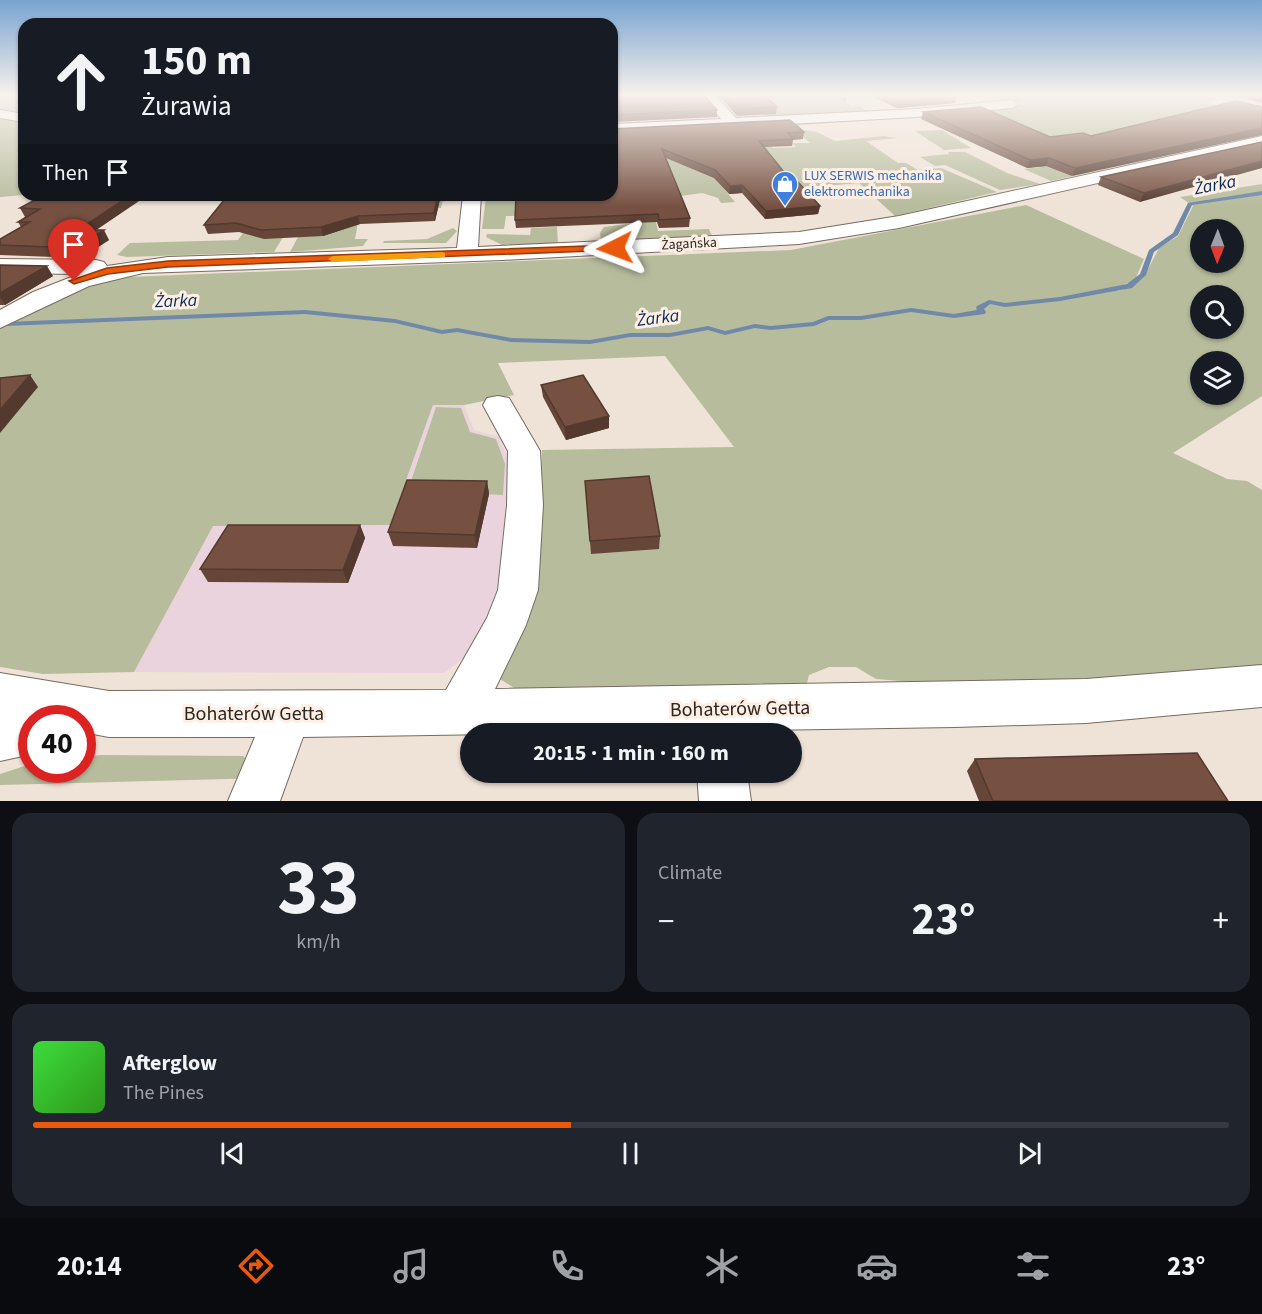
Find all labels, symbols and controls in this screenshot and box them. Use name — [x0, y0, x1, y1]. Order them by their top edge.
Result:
text: 150 m — [141, 31, 252, 91]
icon: ahead — [42, 42, 120, 120]
text: Żurawia — [141, 87, 232, 126]
icon: arrive — [101, 156, 134, 189]
text: Then — [42, 157, 89, 189]
place label: LUX SERWIS mechanika elektromechanika — [804, 166, 942, 202]
shop icon: LUX SERWIS mechanika elektromechanika — [770, 169, 800, 207]
water label: Żarka — [1191, 169, 1239, 202]
position arrow — [583, 216, 647, 280]
pin — [48, 219, 99, 281]
north arrow — [1190, 219, 1244, 273]
map controls — [1190, 219, 1244, 405]
icon: arrive — [57, 228, 90, 261]
street label: Żagańska — [661, 233, 717, 255]
button: search — [1190, 285, 1244, 339]
water label: Żarka — [153, 288, 198, 314]
water label: Żarka — [634, 303, 681, 333]
button: layers — [1190, 351, 1244, 405]
street label: Bohaterów Getta — [670, 694, 810, 724]
street label: Bohaterów Getta — [184, 700, 324, 728]
speed limit sign: 40 — [18, 705, 96, 783]
text: 20:15 · 1 min · 160 m — [533, 737, 729, 769]
text: 33 — [277, 833, 360, 944]
text: Climate — [658, 859, 722, 887]
text: 23° — [912, 888, 975, 952]
text: − — [658, 898, 674, 945]
text: + — [1213, 898, 1229, 945]
text: km/h — [296, 928, 341, 956]
text: Afterglow — [123, 1047, 217, 1079]
text: The Pines — [123, 1079, 204, 1107]
icon: previous — [216, 1137, 249, 1170]
icon: pause — [614, 1137, 647, 1170]
icon: next — [1013, 1137, 1046, 1170]
icon: directions — [235, 1245, 277, 1287]
icon: music — [390, 1245, 432, 1287]
icon: phone — [546, 1245, 588, 1287]
icon: climate — [701, 1245, 743, 1287]
icon: car — [856, 1245, 898, 1287]
icon: filters — [1012, 1245, 1054, 1287]
text: 20:14 — [57, 1247, 122, 1286]
text: 23° — [1167, 1247, 1205, 1286]

